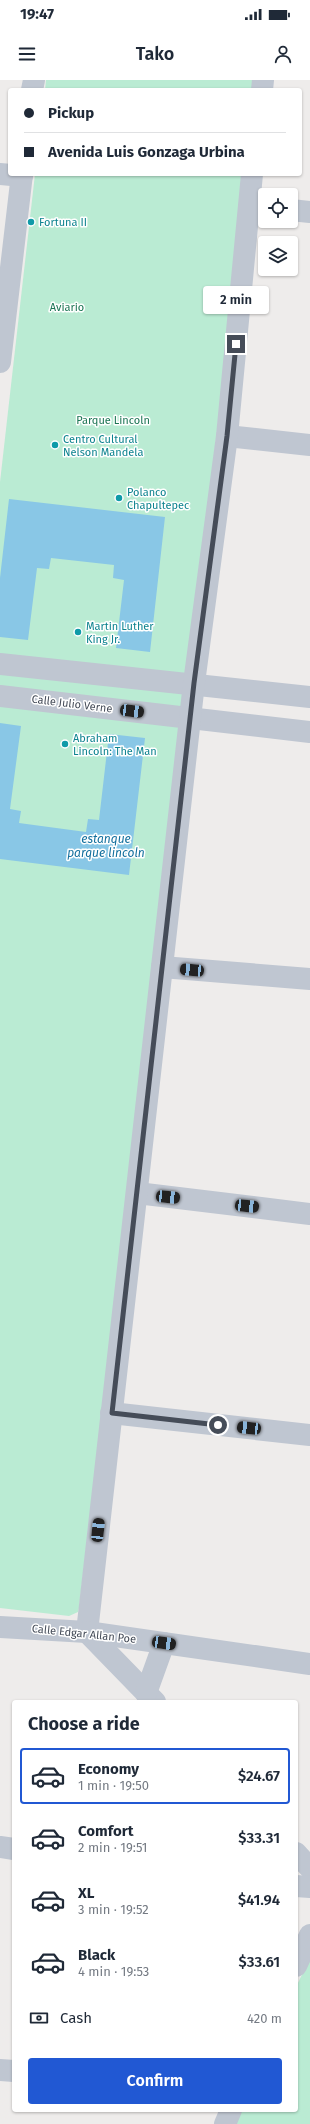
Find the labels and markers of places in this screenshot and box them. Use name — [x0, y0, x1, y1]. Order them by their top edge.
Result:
place label: Fortuna II — [39, 216, 87, 229]
marker: Fortuna II — [26, 217, 36, 227]
place label: Centro Cultural Nelson Mandela — [63, 433, 143, 459]
marker: Centro Cultural Nelson Mandela — [50, 440, 60, 450]
place label: Polanco Chapultepec — [127, 486, 189, 512]
marker: Polanco Chapultepec — [114, 493, 124, 503]
place label: Martin Luther King Jr. — [86, 620, 154, 646]
marker: Martin Luther King Jr. — [73, 627, 83, 637]
place label: Abraham Lincoln: The Man — [73, 732, 157, 758]
marker: Abraham Lincoln: The Man — [60, 739, 70, 749]

